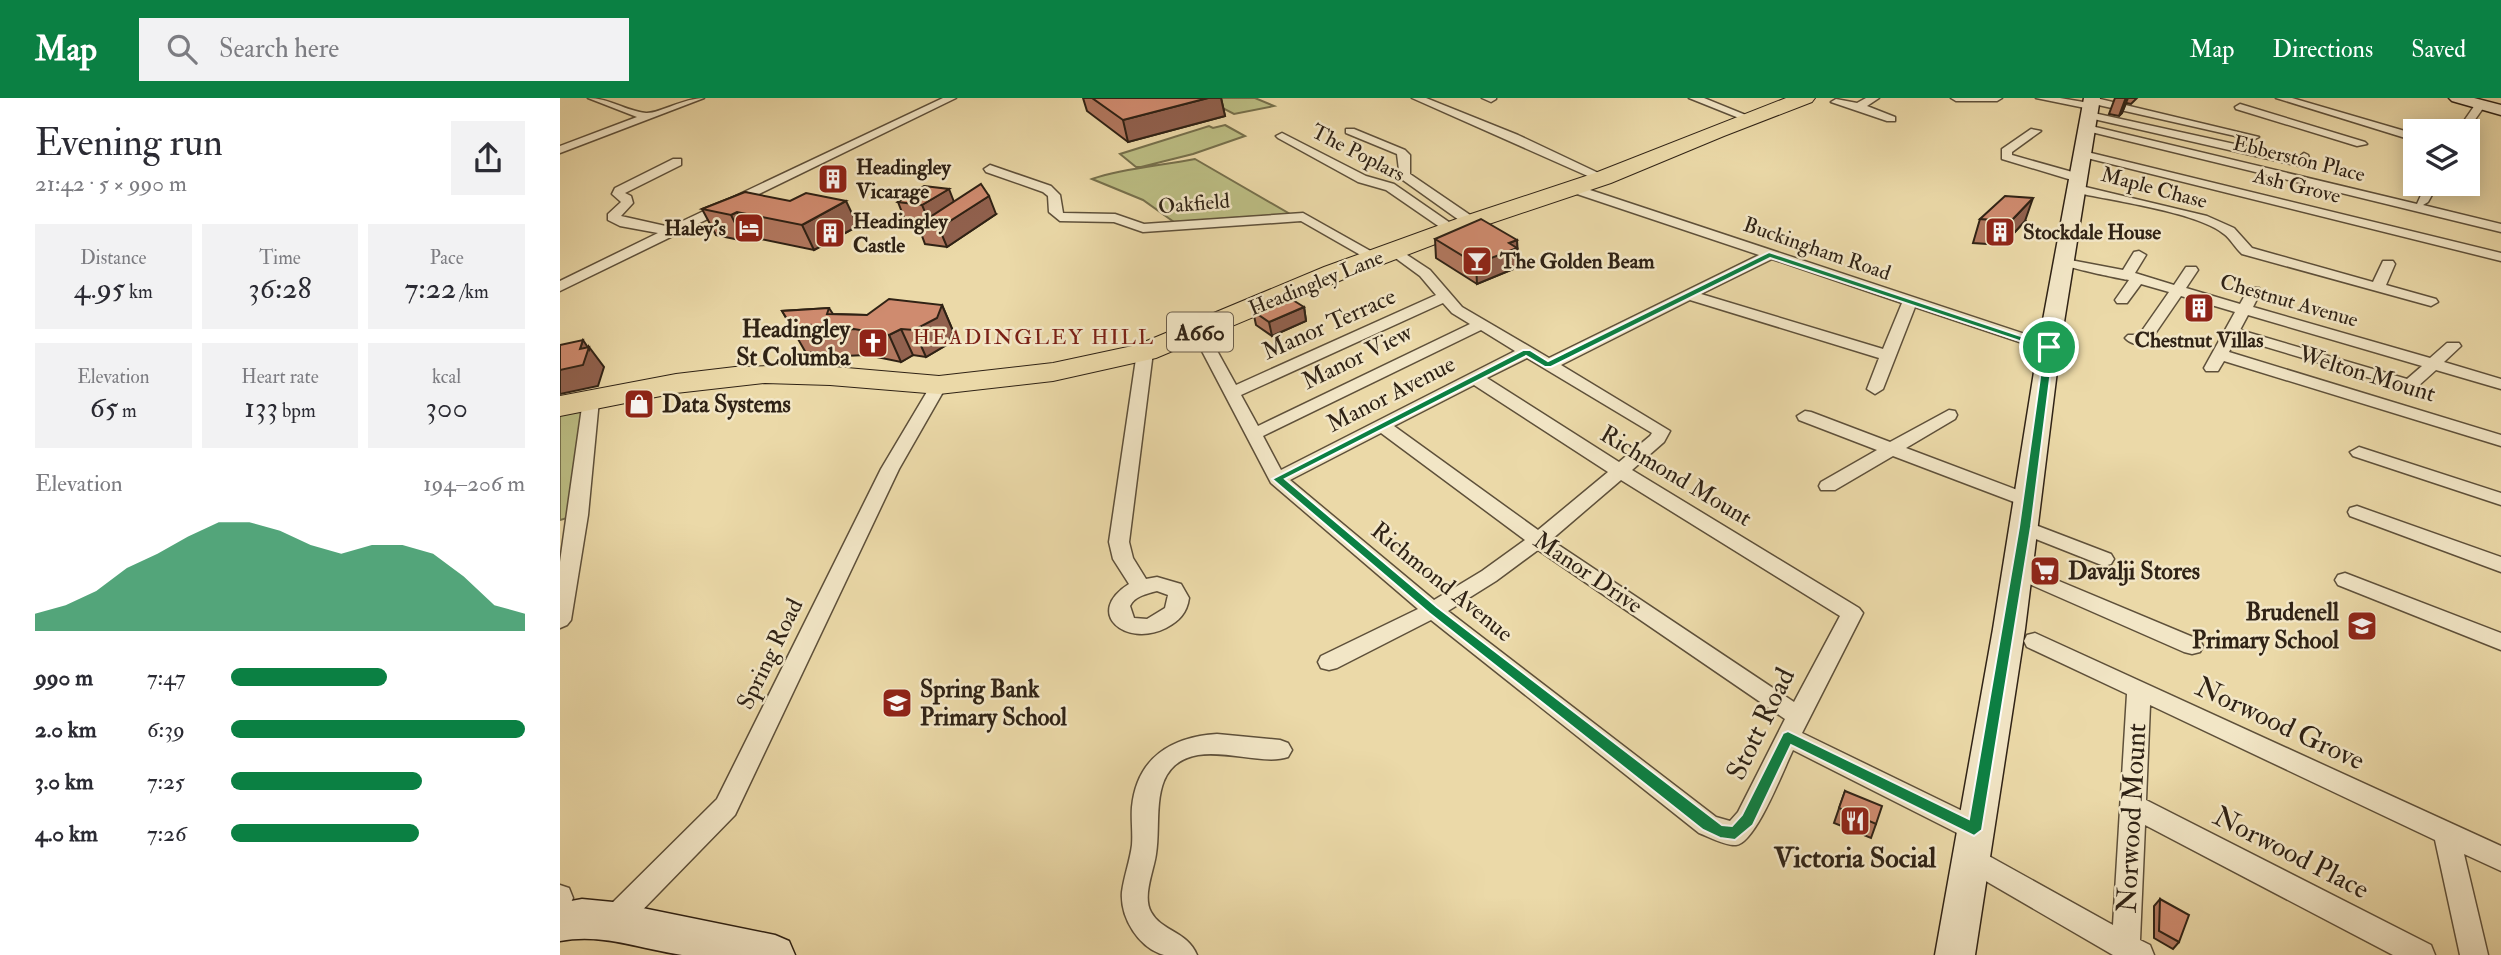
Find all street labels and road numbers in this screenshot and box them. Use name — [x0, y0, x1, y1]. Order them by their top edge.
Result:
street label: The Poplars — [1307, 118, 1409, 188]
street label: Ebberston Place — [2230, 130, 2368, 189]
street label: Maple Chase — [2098, 161, 2210, 215]
street label: Ash Grove — [2250, 162, 2344, 210]
street label: Oakfield — [1157, 187, 1232, 221]
street label: Buckingham Road — [1740, 211, 1895, 287]
street label: Headingley Lane — [1245, 244, 1387, 322]
street label: Chestnut Avenue — [2217, 268, 2362, 334]
street label: Manor Terrace — [1257, 281, 1401, 367]
road number: A660 — [1167, 313, 1233, 352]
street label: Manor View — [1297, 317, 1418, 397]
street label: Welton Mount — [2294, 338, 2440, 410]
street label: Manor Avenue — [1321, 348, 1461, 440]
street label: Richmond Mount — [1594, 418, 1758, 534]
street label: Richmond Avenue — [1364, 515, 1520, 649]
street label: Manor Drive — [1527, 525, 1649, 621]
street label: Spring Road — [730, 593, 810, 715]
street label: Stott Road — [1719, 662, 1803, 786]
street label: Norwood Grove — [2190, 670, 2370, 779]
street label: Norwood Mount — [2110, 722, 2154, 914]
street label: Norwood Place — [2207, 799, 2375, 907]

